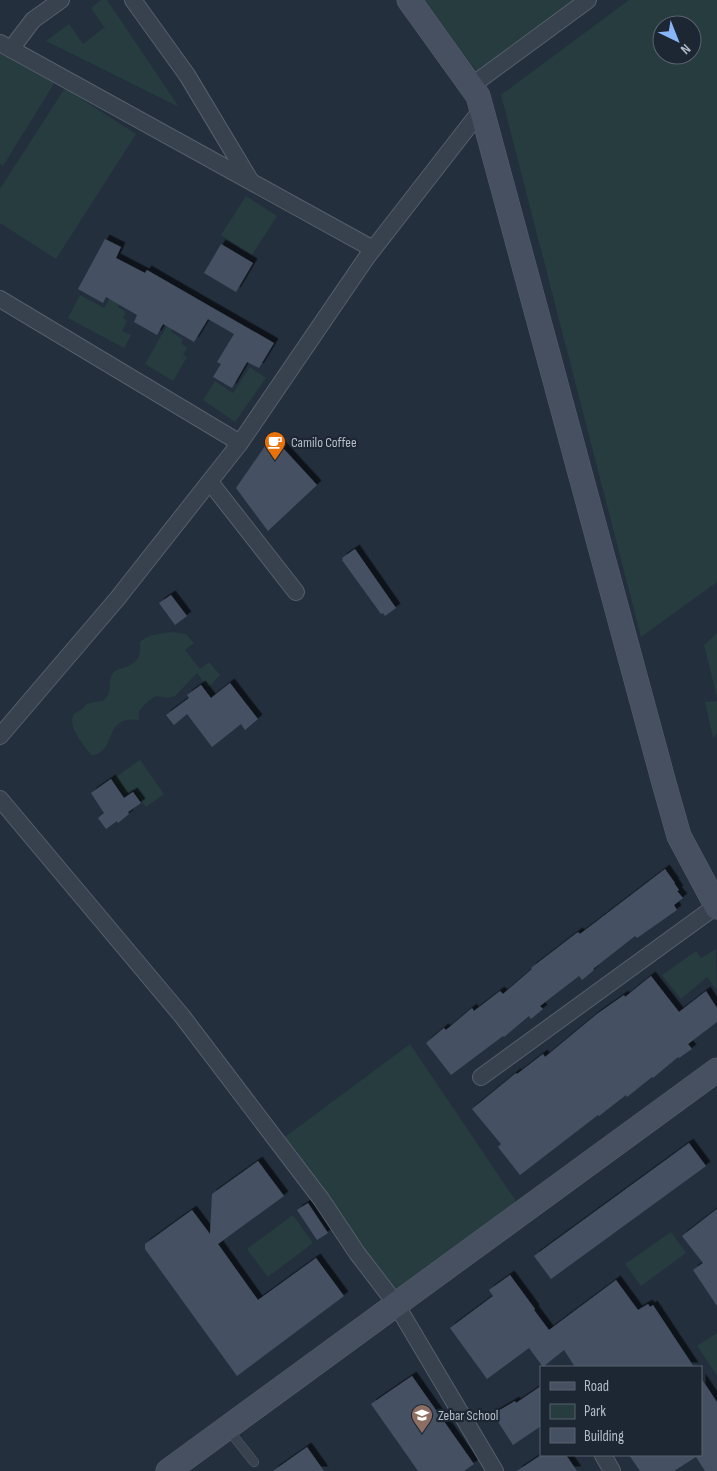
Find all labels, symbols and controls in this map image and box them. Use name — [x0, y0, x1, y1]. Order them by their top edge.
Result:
north arrow — [652, 15, 702, 65]
text: N — [677, 40, 694, 58]
cafe icon: Camilo Coffee — [263, 430, 287, 461]
place label: Camilo Coffee — [291, 434, 357, 451]
legend — [540, 1366, 702, 1456]
text: Road — [584, 1377, 609, 1396]
text: Park — [584, 1402, 606, 1421]
school or university icon: Zebar School — [410, 1403, 434, 1434]
place label: Zebar School — [438, 1407, 498, 1424]
text: Building — [584, 1427, 624, 1446]

